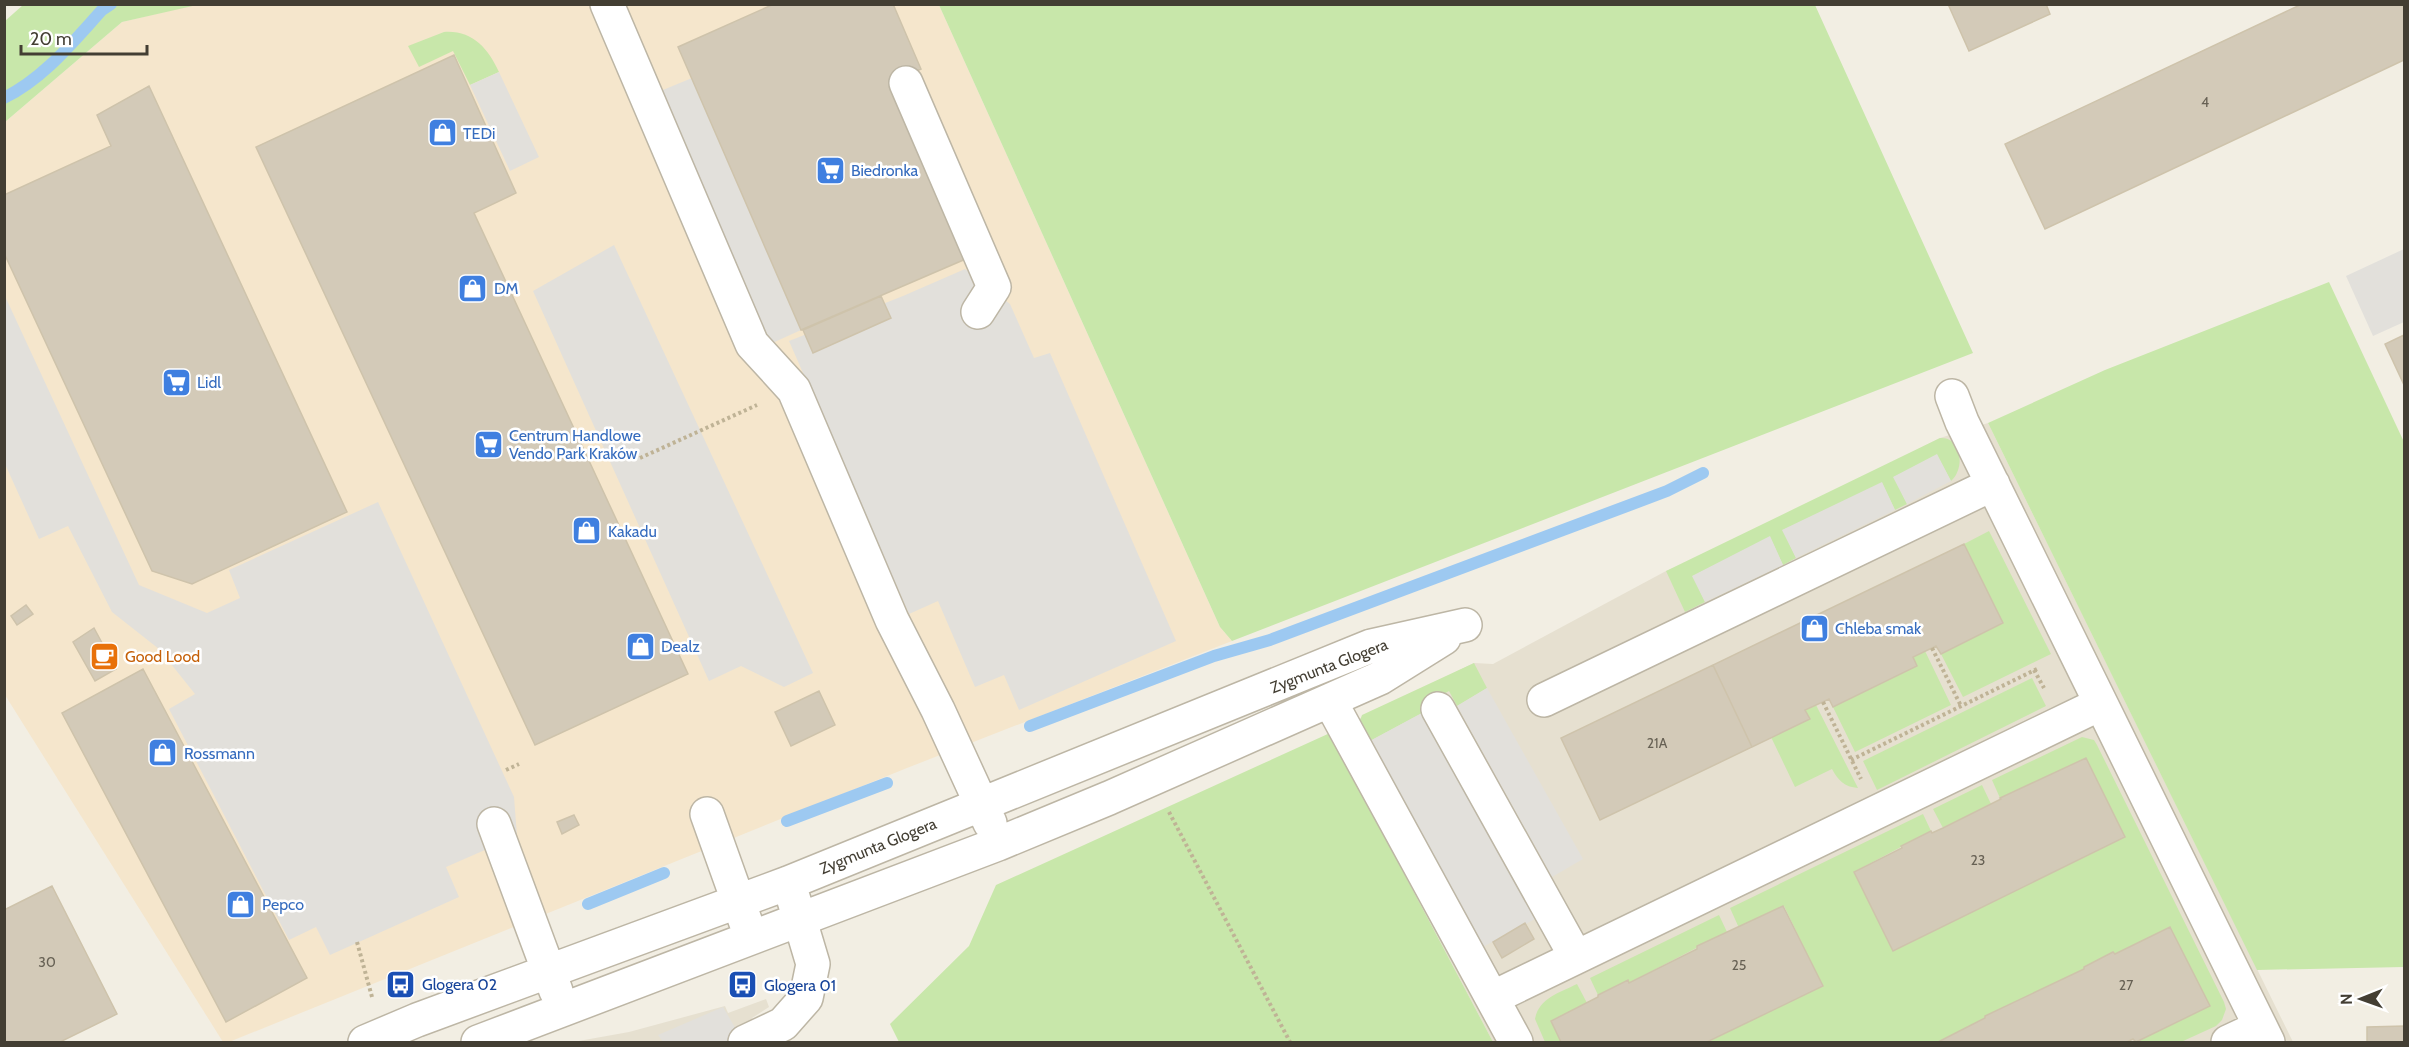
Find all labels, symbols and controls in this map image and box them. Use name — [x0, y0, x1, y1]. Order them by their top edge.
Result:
scale bar — [21, 18, 147, 56]
text: 20 m — [30, 28, 72, 50]
house number: 4 — [2201, 93, 2209, 111]
shop icon: TEDi — [426, 117, 458, 149]
place label: TEDi — [463, 124, 495, 143]
supermarket icon: Biedronka — [814, 154, 846, 186]
place label: Biedronka — [851, 161, 919, 180]
shop icon: DM — [457, 272, 489, 304]
place label: DM — [494, 279, 519, 298]
supermarket icon: Lidl — [160, 366, 192, 398]
place label: Lidl — [197, 373, 221, 392]
place label: Centrum Handlowe Vendo Park Kraków — [509, 426, 641, 463]
supermarket icon: Centrum Handlowe Vendo Park Kraków — [472, 428, 504, 460]
shop icon: Kakadu — [571, 515, 603, 547]
place label: Kakadu — [608, 522, 657, 541]
shop icon: Chleba smak — [1798, 612, 1830, 644]
place label: Chleba smak — [1835, 619, 1922, 638]
shop icon: Dealz — [624, 630, 656, 662]
street label: Zygmunta Glogera — [1268, 635, 1391, 697]
place label: Dealz — [661, 637, 700, 656]
cafe icon: Good Lood — [88, 640, 120, 672]
place label: Good Lood — [125, 647, 200, 666]
house number: 21A — [1647, 734, 1668, 752]
shop icon: Rossmann — [147, 737, 179, 769]
place label: Rossmann — [184, 744, 255, 763]
street label: Zygmunta Glogera — [817, 814, 939, 878]
house number: 23 — [1971, 851, 1985, 869]
shop icon: Pepco — [225, 888, 257, 920]
place label: Pepco — [262, 895, 304, 914]
house number: 30 — [38, 953, 56, 971]
house number: 25 — [1732, 956, 1746, 974]
bus stop icon: Glogera 02 — [385, 968, 417, 1000]
bus stop icon: Glogera 01 — [727, 969, 759, 1001]
north arrow — [2331, 969, 2391, 1029]
place label: Glogera 02 — [422, 975, 497, 994]
place label: Glogera 01 — [764, 976, 836, 995]
house number: 27 — [2119, 976, 2133, 994]
text: N — [2337, 993, 2356, 1005]

